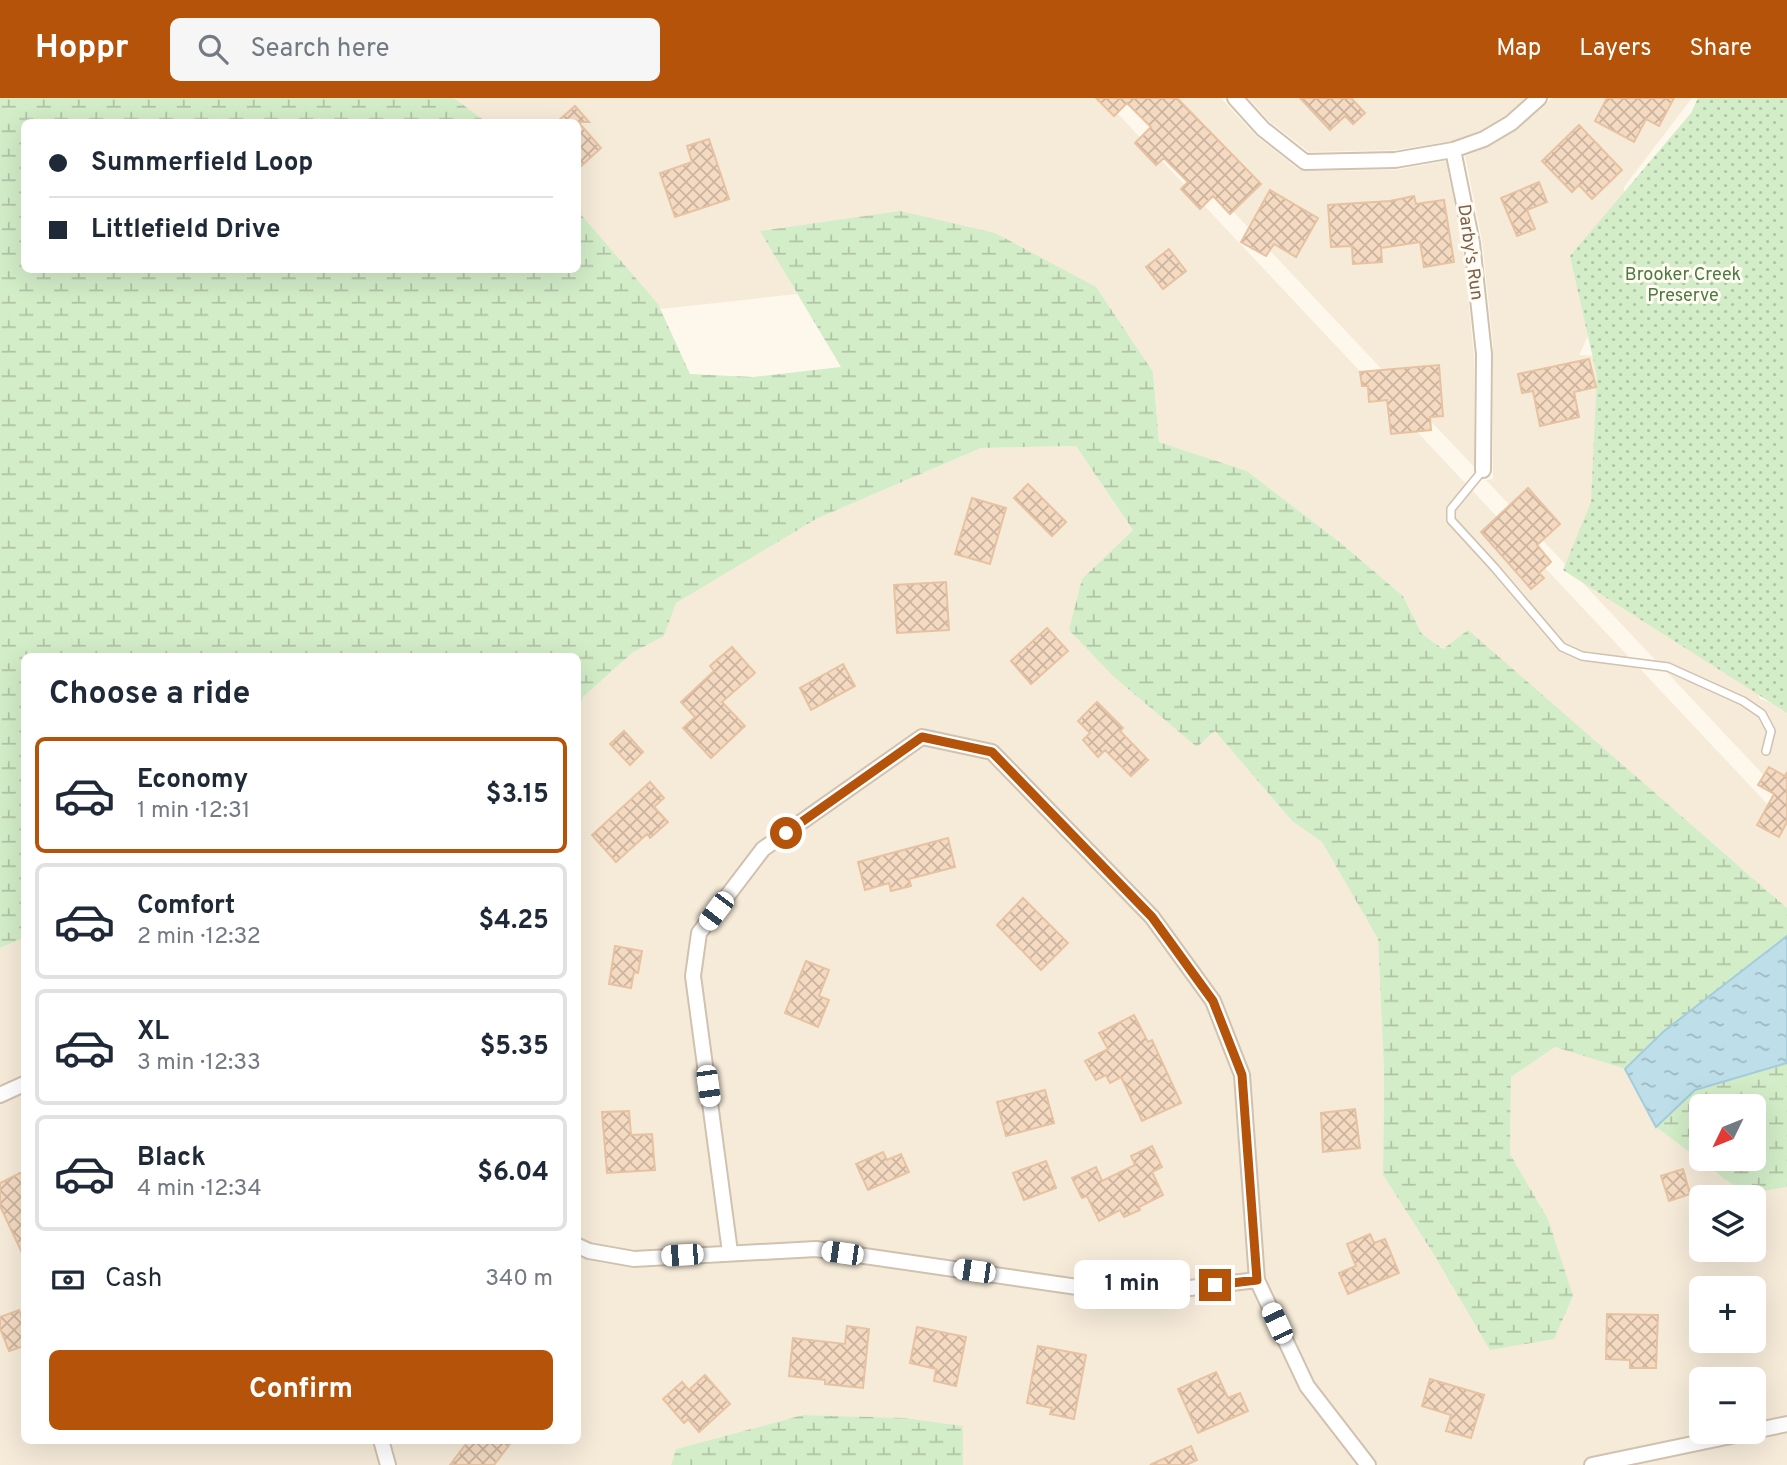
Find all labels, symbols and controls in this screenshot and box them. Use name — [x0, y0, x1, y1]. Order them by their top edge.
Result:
search box — [170, 18, 660, 81]
text: Hoppr — [35, 28, 128, 70]
icon: search — [194, 30, 232, 68]
text: Search here — [250, 33, 389, 66]
text: Map — [1496, 34, 1541, 64]
text: Layers — [1579, 34, 1651, 64]
text: Share — [1689, 34, 1752, 64]
text: Summerfield Loop — [91, 147, 313, 180]
street label: Darby's Run — [1451, 203, 1488, 302]
text: Littlefield Drive — [91, 214, 280, 247]
park label: Brooker Creek Preserve — [1625, 264, 1741, 308]
text: Choose a ride — [49, 675, 250, 715]
icon: car — [53, 764, 116, 827]
text: Economy — [137, 764, 248, 797]
text: $3.15 — [486, 779, 549, 812]
text: 1 min · 12:31 — [137, 797, 250, 826]
route start — [770, 817, 802, 849]
car — [695, 888, 738, 934]
icon: car — [53, 890, 116, 953]
text: Comfort — [137, 890, 235, 923]
text: $4.25 — [479, 905, 549, 938]
text: 2 min · 12:32 — [137, 923, 261, 952]
icon: car — [53, 1016, 116, 1079]
text: XL — [137, 1016, 169, 1049]
text: $5.35 — [480, 1031, 549, 1064]
text: 3 min · 12:33 — [137, 1049, 261, 1078]
car — [695, 1064, 722, 1108]
north arrow — [1689, 1094, 1766, 1171]
map controls — [1689, 1094, 1766, 1444]
icon: car — [53, 1142, 116, 1205]
text: Black — [137, 1142, 206, 1175]
text: $6.04 — [477, 1157, 549, 1190]
text: 4 min · 12:34 — [137, 1175, 262, 1204]
button: layers — [1689, 1185, 1766, 1262]
car — [820, 1240, 865, 1266]
car — [661, 1243, 704, 1267]
car — [952, 1258, 997, 1284]
callout: 1 min — [1075, 1260, 1190, 1310]
icon: cash — [49, 1261, 87, 1299]
text: Cash — [105, 1263, 162, 1296]
text: 340 m — [485, 1265, 553, 1294]
route end — [1199, 1269, 1231, 1301]
text: 1 min — [1104, 1270, 1160, 1299]
button: + — [1689, 1276, 1766, 1353]
car — [1259, 1300, 1296, 1346]
button: Confirm — [49, 1350, 553, 1430]
button: − — [1689, 1367, 1766, 1444]

